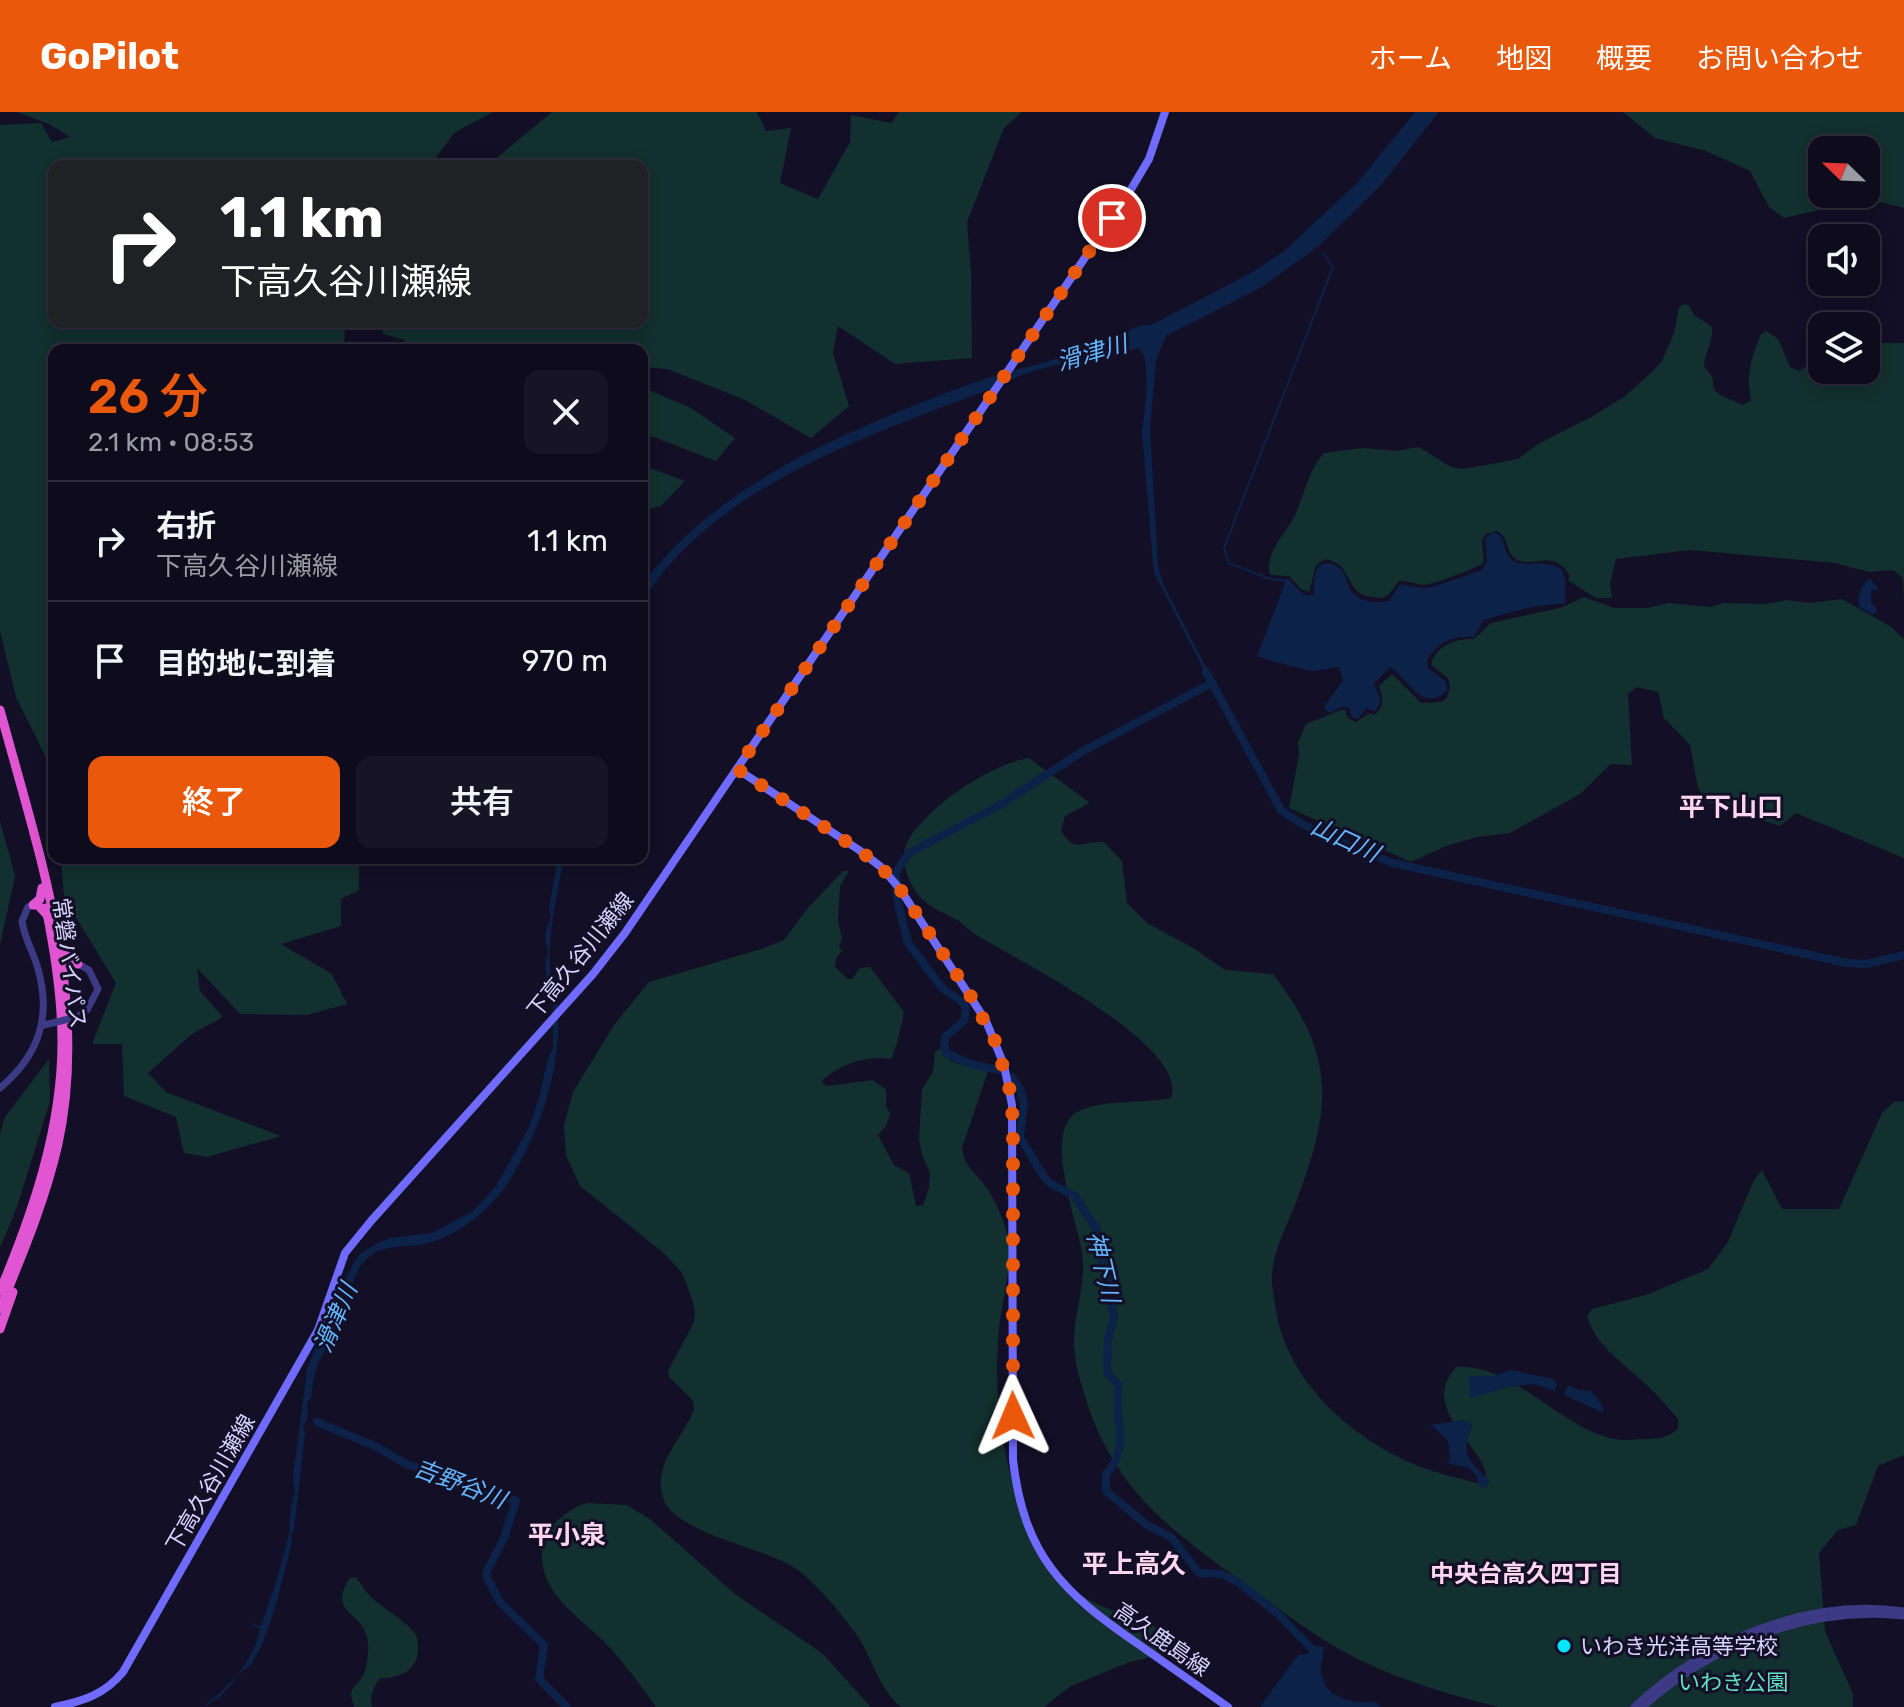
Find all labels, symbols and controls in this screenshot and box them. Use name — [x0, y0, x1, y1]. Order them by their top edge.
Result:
text: GoPilot — [40, 33, 179, 79]
text: ホーム — [1369, 42, 1452, 75]
text: 地図 — [1496, 42, 1552, 75]
text: 概要 — [1596, 42, 1652, 75]
text: お問い合わせ — [1696, 42, 1864, 75]
north arrow — [1808, 136, 1880, 208]
map controls — [1808, 136, 1880, 384]
pin — [1078, 184, 1146, 252]
text: 1.1 km — [220, 185, 384, 251]
icon: right — [88, 192, 192, 296]
icon: arrive — [1090, 196, 1134, 240]
button: sound — [1808, 224, 1880, 296]
text: 下高久谷川瀬線 — [220, 260, 472, 303]
button: layers — [1808, 312, 1880, 384]
water label: 滑津川 — [1054, 329, 1133, 376]
text: 26 分 — [88, 368, 208, 425]
button: close — [524, 370, 608, 454]
text: 2.1 km · 08:53 — [88, 427, 254, 458]
text: 右折 — [156, 508, 216, 544]
icon: right — [88, 519, 132, 563]
text: 1.1 km — [527, 523, 608, 559]
text: 下高久谷川瀬線 — [156, 551, 338, 582]
icon: arrive — [88, 639, 132, 683]
text: 970 m — [522, 643, 608, 679]
text: 目的地に到着 — [156, 646, 336, 682]
button: 終了 — [88, 756, 340, 848]
button: 共有 — [356, 756, 608, 848]
district label: 平下山口 — [1679, 792, 1783, 823]
water label: 山口川 — [1306, 812, 1386, 869]
street label: 下高久谷川瀬線 — [521, 887, 639, 1024]
street label: 常磐バイパス — [47, 896, 92, 1030]
water label: 神下川 — [1081, 1229, 1125, 1308]
water label: 滑津川 — [309, 1277, 364, 1357]
position arrow — [971, 1374, 1055, 1458]
street label: 下高久谷川瀬線 — [160, 1410, 261, 1557]
water label: 吉野谷川 — [410, 1454, 513, 1515]
district label: 平小泉 — [528, 1520, 606, 1551]
district label: 平上高久 — [1082, 1549, 1186, 1580]
district label: 中央台高久四丁目 — [1430, 1560, 1622, 1588]
street label: 高久鹿島線 — [1109, 1597, 1215, 1682]
place label: いわき光洋高等学校 — [1580, 1633, 1778, 1660]
marker: いわき光洋高等学校 — [1555, 1637, 1573, 1655]
park label: いわき公園 — [1678, 1669, 1788, 1696]

